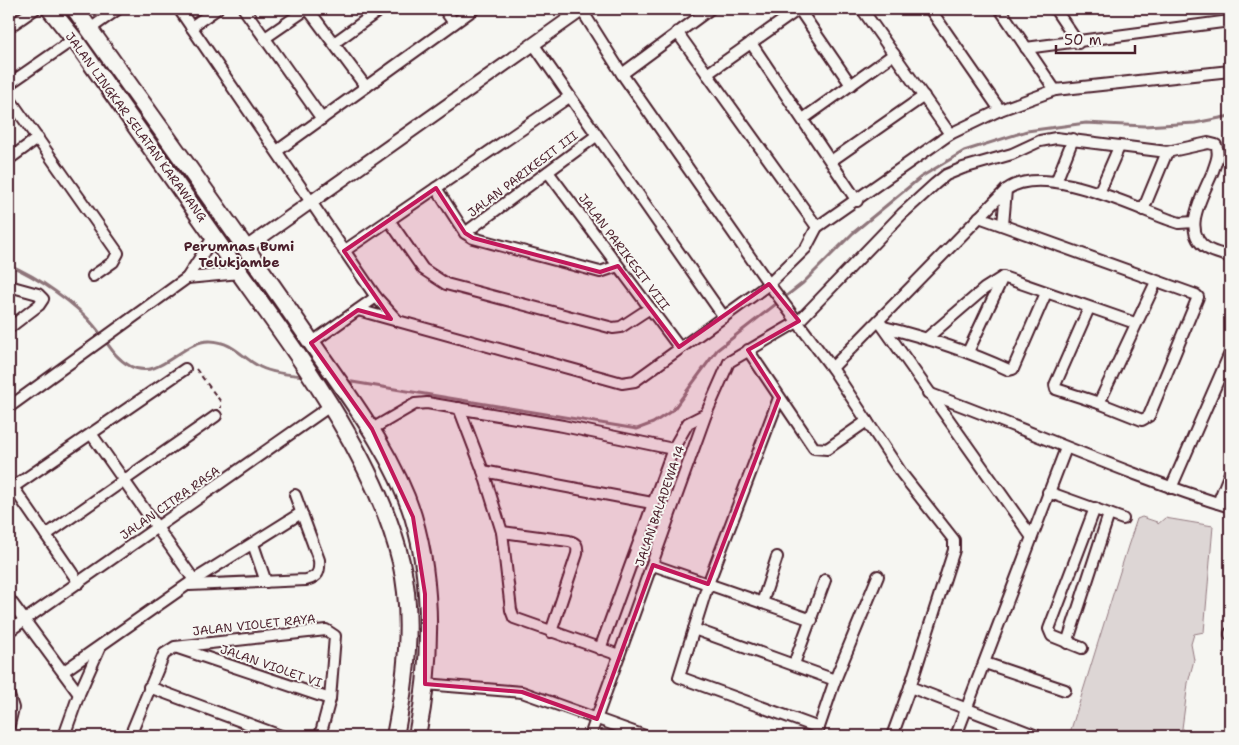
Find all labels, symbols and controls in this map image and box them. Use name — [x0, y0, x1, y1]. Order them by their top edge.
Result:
scale bar — [1056, 22, 1135, 54]
street label: JALAN LINGKAR SELATAN KARAWANG — [62, 29, 210, 225]
text: 50 m — [1064, 30, 1102, 50]
street label: JALAN PARIKESIT III — [465, 127, 582, 221]
street label: JALAN PARIKESIT VIII — [575, 190, 673, 314]
district label: Perumnas Bumi Telukjambe — [184, 237, 294, 271]
street label: JALAN BALADEWA 14 — [632, 443, 688, 569]
street label: JALAN CITRA RASA — [117, 462, 223, 543]
street label: JALAN VIOLET RAYA — [192, 611, 316, 639]
street label: JALAN VIOLET VI — [218, 641, 324, 691]

